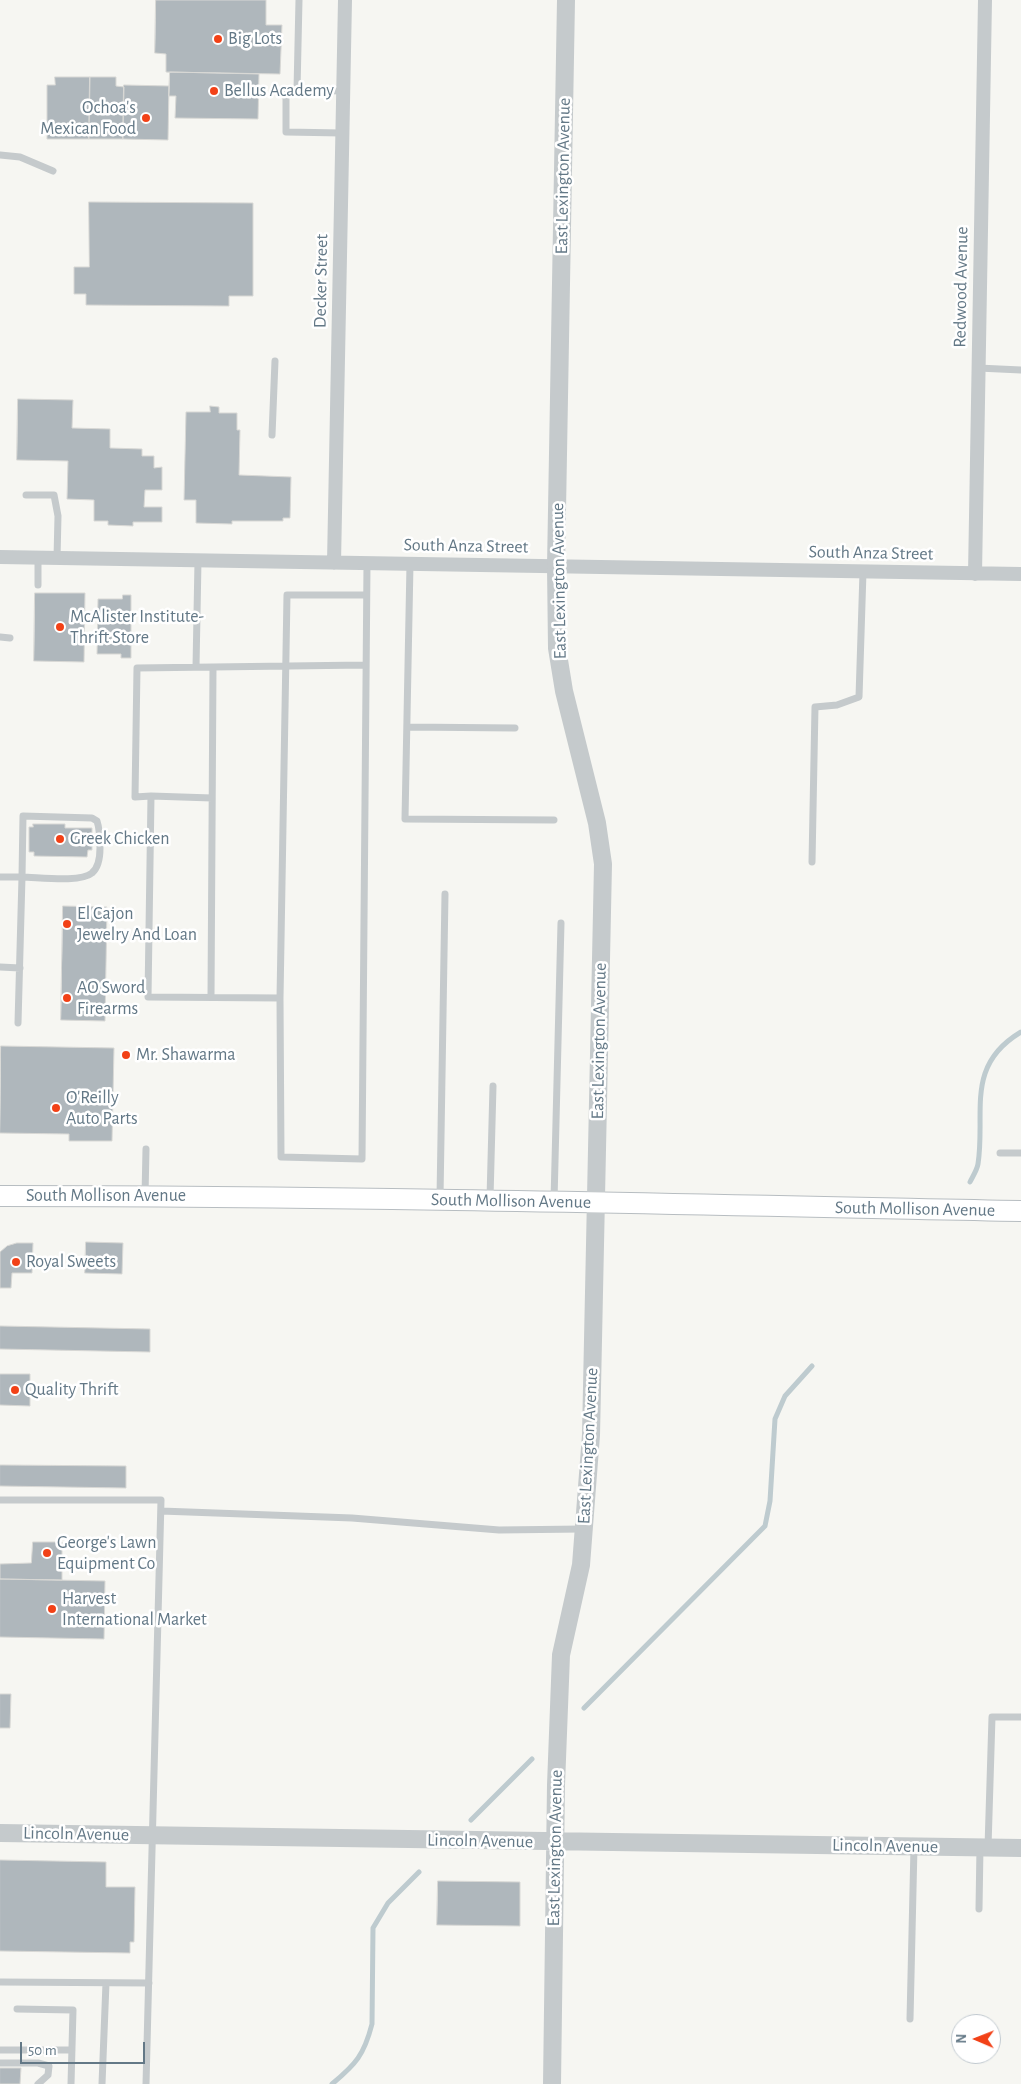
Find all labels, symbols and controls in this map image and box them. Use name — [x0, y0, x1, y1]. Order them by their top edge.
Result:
place label: Big Lots — [228, 28, 282, 50]
marker: Big Lots — [212, 33, 224, 45]
place label: Bellus Academy — [224, 80, 334, 102]
marker: Bellus Academy — [208, 85, 220, 97]
place label: Ochoa's Mexican Food — [40, 97, 136, 140]
street label: East Lexington Avenue — [551, 97, 575, 255]
marker: Ochoa's Mexican Food — [140, 112, 152, 124]
street label: Redwood Avenue — [949, 226, 973, 348]
street label: Decker Street — [309, 234, 333, 328]
street label: East Lexington Avenue — [547, 502, 571, 660]
street label: South Anza Street — [403, 534, 529, 558]
street label: South Anza Street — [808, 541, 934, 565]
place label: McAlister Institute- Thrift Store — [70, 606, 204, 649]
marker: McAlister Institute- Thrift Store — [54, 621, 66, 633]
place label: Greek Chicken — [70, 828, 170, 850]
marker: Greek Chicken — [54, 833, 66, 845]
place label: El Cajon Jewelry And Loan — [77, 903, 197, 946]
marker: El Cajon Jewelry And Loan — [61, 918, 73, 930]
street label: East Lexington Avenue — [587, 962, 611, 1120]
place label: AO Sword Firearms — [77, 977, 145, 1020]
marker: AO Sword Firearms — [61, 992, 73, 1004]
place label: Mr. Shawarma — [136, 1044, 236, 1066]
marker: Mr. Shawarma — [120, 1049, 132, 1061]
place label: O'Reilly Auto Parts — [66, 1087, 138, 1130]
marker: O'Reilly Auto Parts — [50, 1102, 62, 1114]
street label: South Mollison Avenue — [26, 1185, 186, 1207]
street label: South Mollison Avenue — [431, 1189, 591, 1213]
street label: South Mollison Avenue — [835, 1197, 995, 1221]
place label: Royal Sweets — [26, 1251, 116, 1273]
marker: Royal Sweets — [10, 1256, 22, 1268]
street label: East Lexington Avenue — [573, 1367, 603, 1525]
place label: Quality Thrift — [25, 1379, 119, 1401]
marker: Quality Thrift — [9, 1384, 21, 1396]
place label: George's Lawn Equipment Co — [57, 1532, 156, 1575]
marker: George's Lawn Equipment Co — [41, 1547, 53, 1559]
place label: Harvest International Market — [62, 1588, 207, 1630]
marker: Harvest International Market — [46, 1603, 58, 1615]
street label: East Lexington Avenue — [543, 1769, 567, 1927]
street label: Lincoln Avenue — [23, 1822, 129, 1846]
street label: Lincoln Avenue — [427, 1829, 533, 1853]
street label: Lincoln Avenue — [832, 1834, 938, 1858]
north arrow — [951, 2014, 1001, 2064]
scale bar — [22, 2032, 148, 2064]
text: N — [955, 2034, 969, 2044]
text: 50 m — [28, 2043, 57, 2058]

